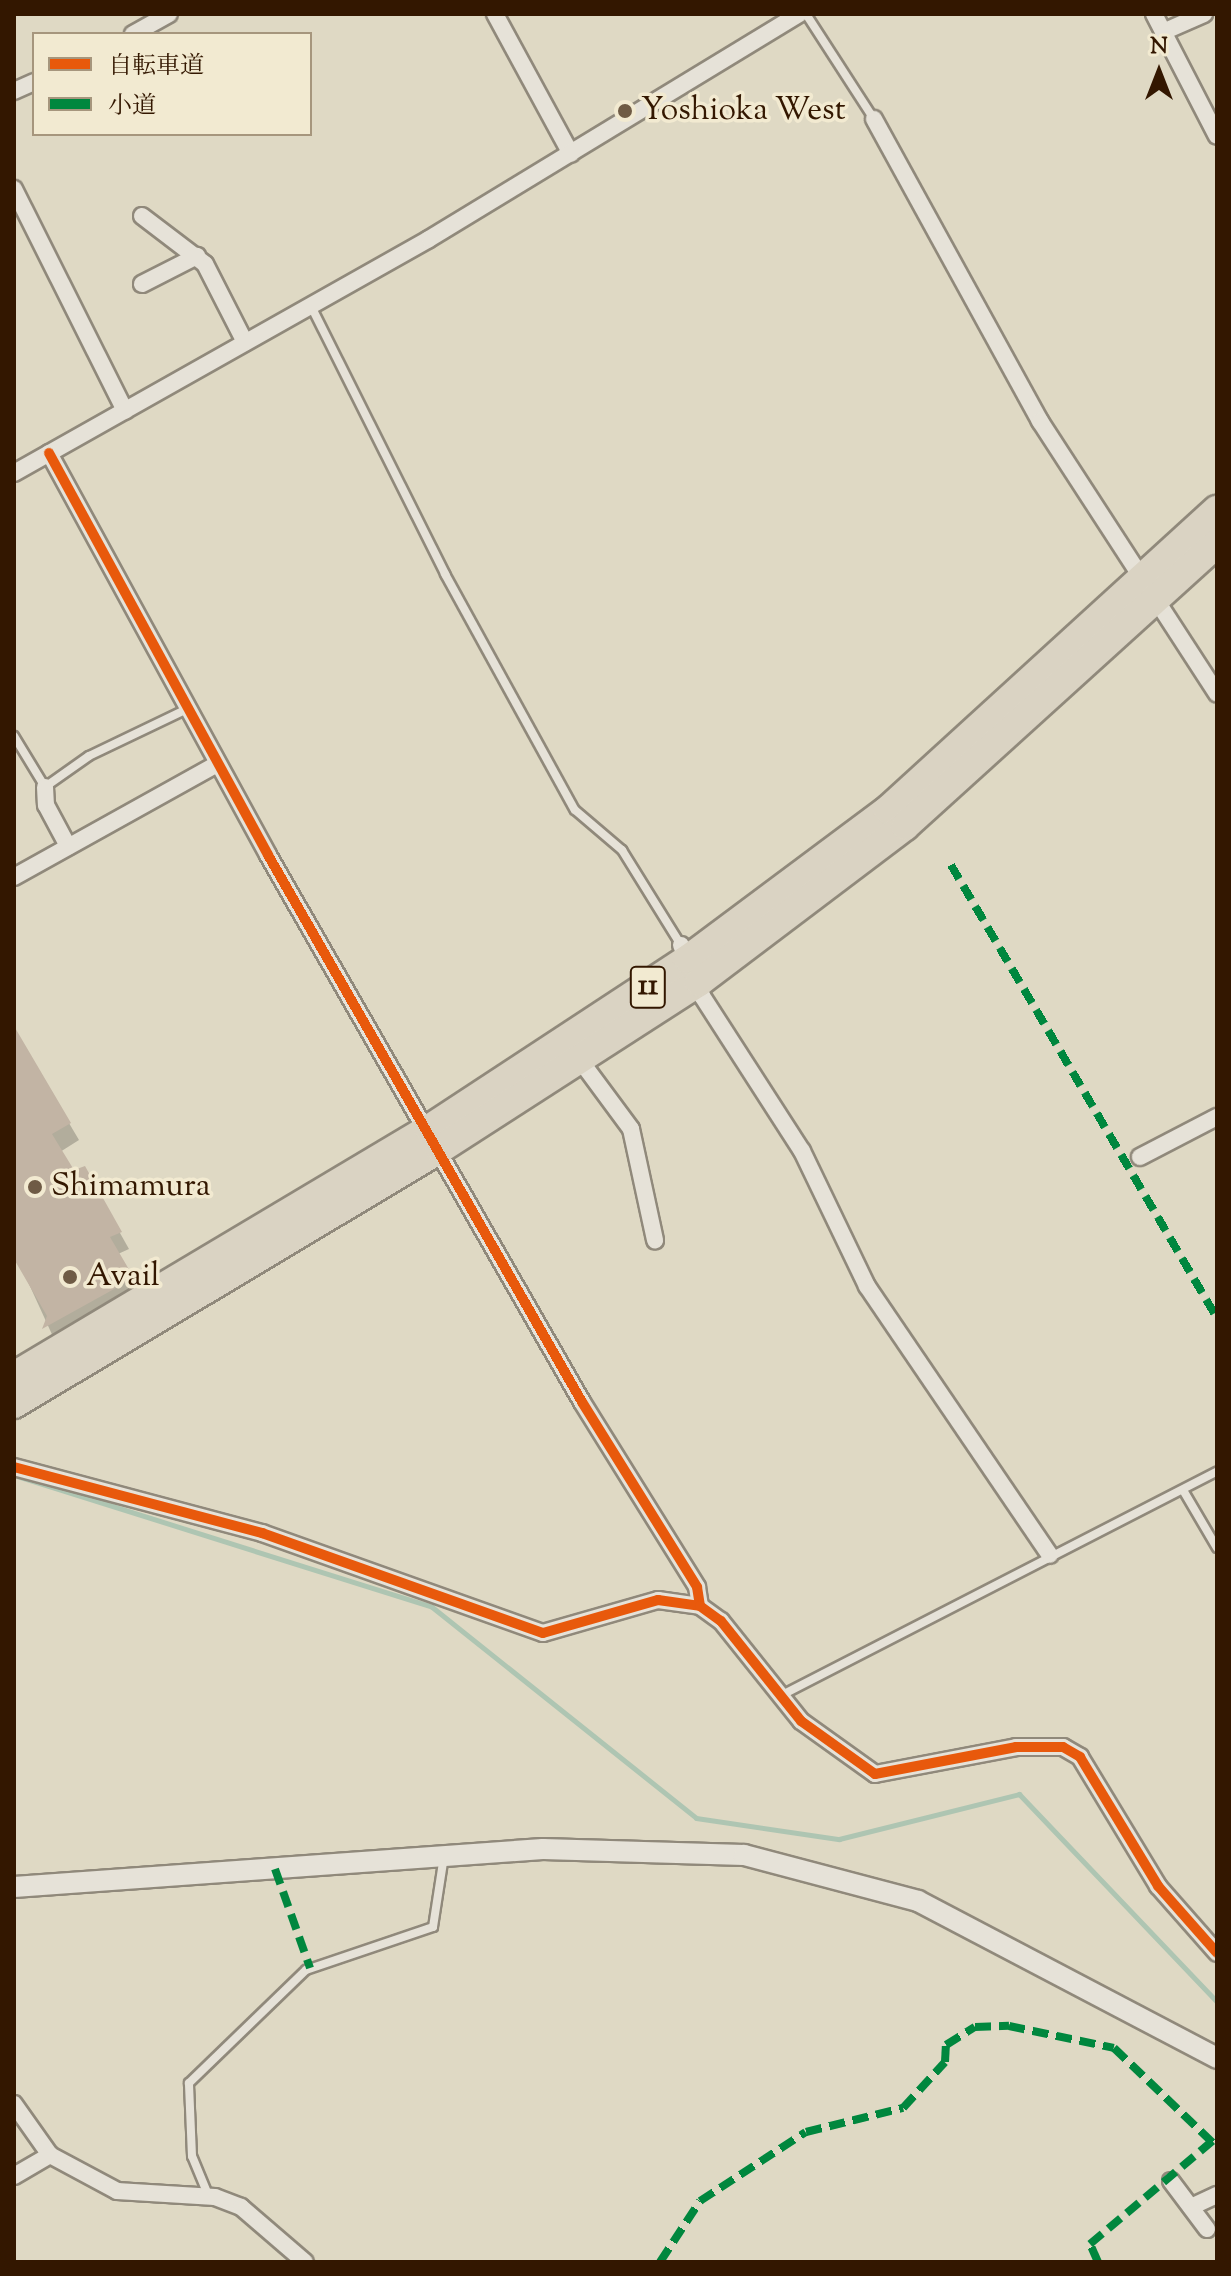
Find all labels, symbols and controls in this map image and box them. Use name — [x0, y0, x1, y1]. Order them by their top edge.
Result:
legend — [32, 32, 312, 136]
north arrow — [1119, 32, 1199, 112]
text: N — [1150, 32, 1168, 64]
text: 自転車道 — [108, 50, 204, 84]
text: 小道 — [108, 90, 156, 124]
place label: Yoshioka West — [641, 92, 846, 130]
marker: Yoshioka West — [616, 102, 634, 120]
road number: 11 — [628, 961, 668, 1013]
place label: Shimamura — [51, 1168, 210, 1206]
marker: Shimamura — [26, 1178, 44, 1196]
place label: Avail — [86, 1258, 160, 1296]
marker: Avail — [61, 1268, 79, 1286]

